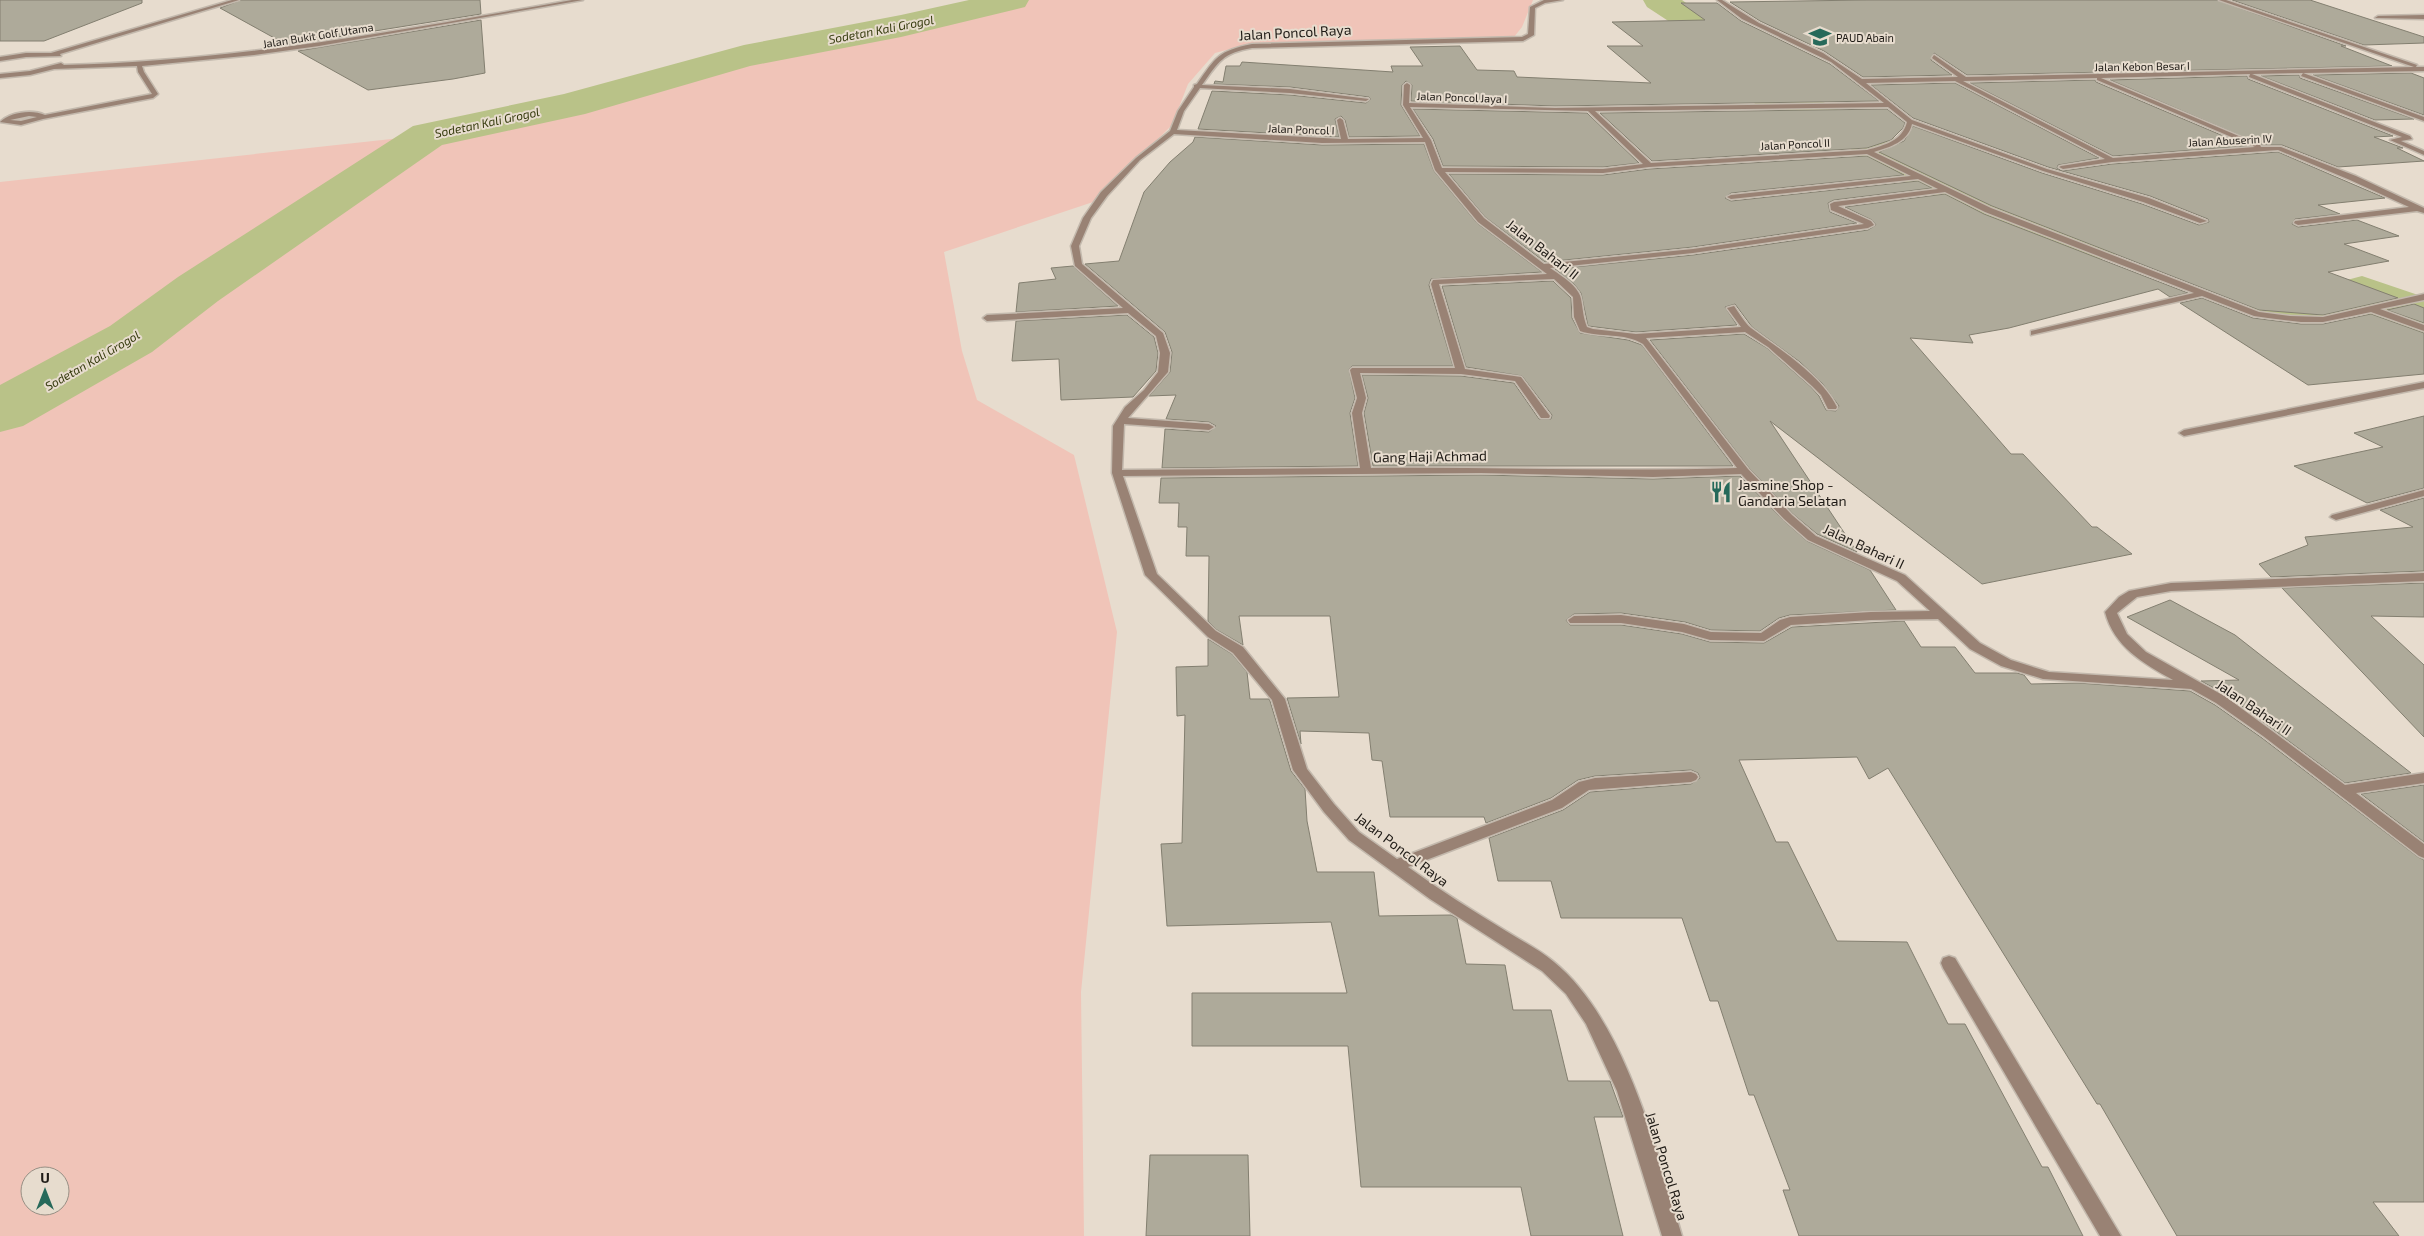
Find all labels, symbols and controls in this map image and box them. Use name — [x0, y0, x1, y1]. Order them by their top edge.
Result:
water label: Sodetan Kali Grogol — [827, 12, 935, 46]
street label: Jalan Bukit Golf Utama — [262, 20, 374, 50]
street label: Jalan Poncol Raya — [1238, 21, 1352, 43]
school or university icon: PAUD Abain — [1807, 24, 1833, 50]
place label: PAUD Abain — [1836, 31, 1894, 44]
street label: Jalan Kebon Besar I — [2094, 59, 2190, 73]
street label: Jalan Poncol Jaya I — [1416, 89, 1508, 105]
water label: Sodetan Kali Grogol — [433, 104, 541, 140]
street label: Jalan Poncol I — [1267, 121, 1335, 137]
street label: Jalan Abuserin IV — [2188, 131, 2273, 149]
street label: Jalan Poncol II — [1760, 136, 1830, 152]
street label: Jalan Bahari II — [1503, 215, 1583, 283]
water label: Sodetan Kali Grogol — [42, 327, 142, 393]
street label: Gang Haji Achmad — [1373, 447, 1487, 465]
place label: Jasmine Shop - Gandaria Selatan — [1738, 476, 1847, 509]
restaurant icon: Jasmine Shop - Gandaria Selatan — [1708, 479, 1734, 505]
street label: Jalan Bahari II — [1821, 520, 1907, 572]
street label: Jalan Bahari II — [2213, 676, 2295, 738]
street label: Jalan Poncol Raya — [1352, 808, 1452, 890]
street label: Jalan Poncol Raya — [1642, 1110, 1692, 1222]
north arrow — [20, 1166, 70, 1216]
text: U — [40, 1169, 50, 1186]

